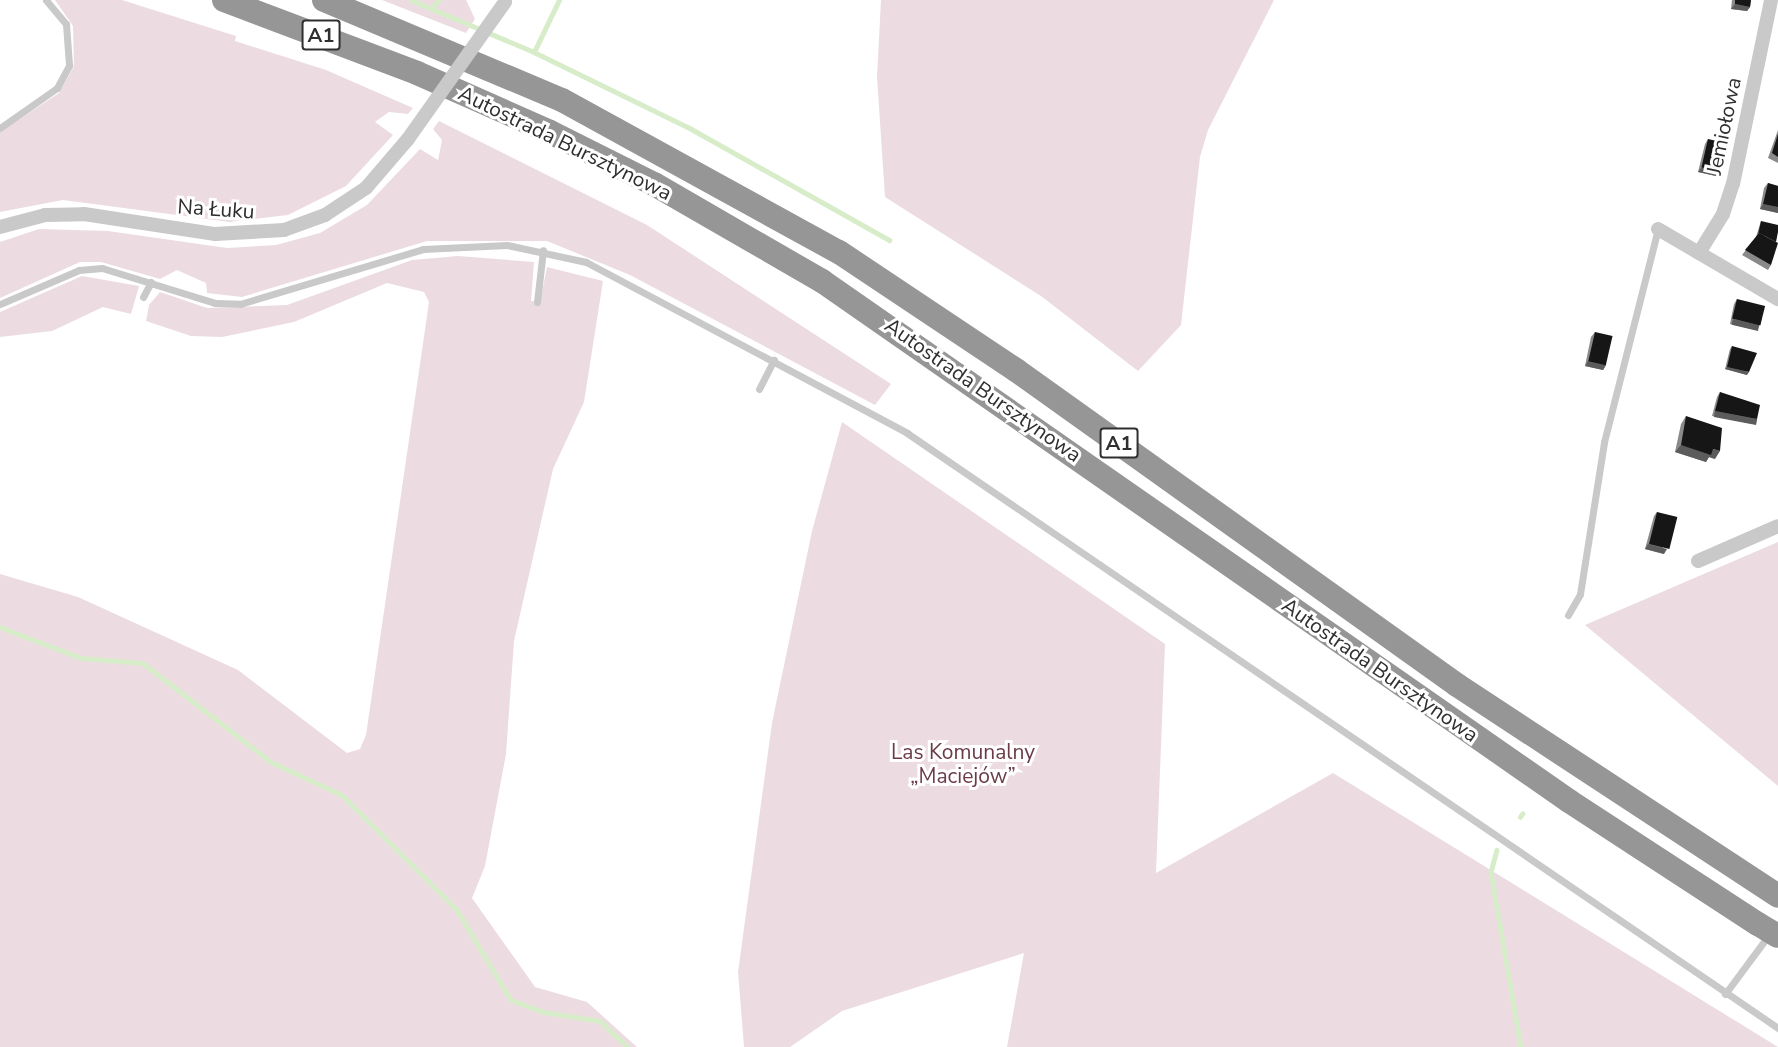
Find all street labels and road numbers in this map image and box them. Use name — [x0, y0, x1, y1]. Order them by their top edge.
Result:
road number: A1 — [302, 18, 340, 52]
street label: Jemiołowa — [1701, 75, 1747, 177]
street label: Autostrada Bursztynowa — [454, 80, 676, 206]
street label: Na Łuku — [177, 194, 255, 224]
street label: Autostrada Bursztynowa — [880, 313, 1086, 467]
road number: A1 — [1100, 426, 1138, 460]
street label: Autostrada Bursztynowa — [1277, 593, 1483, 747]

